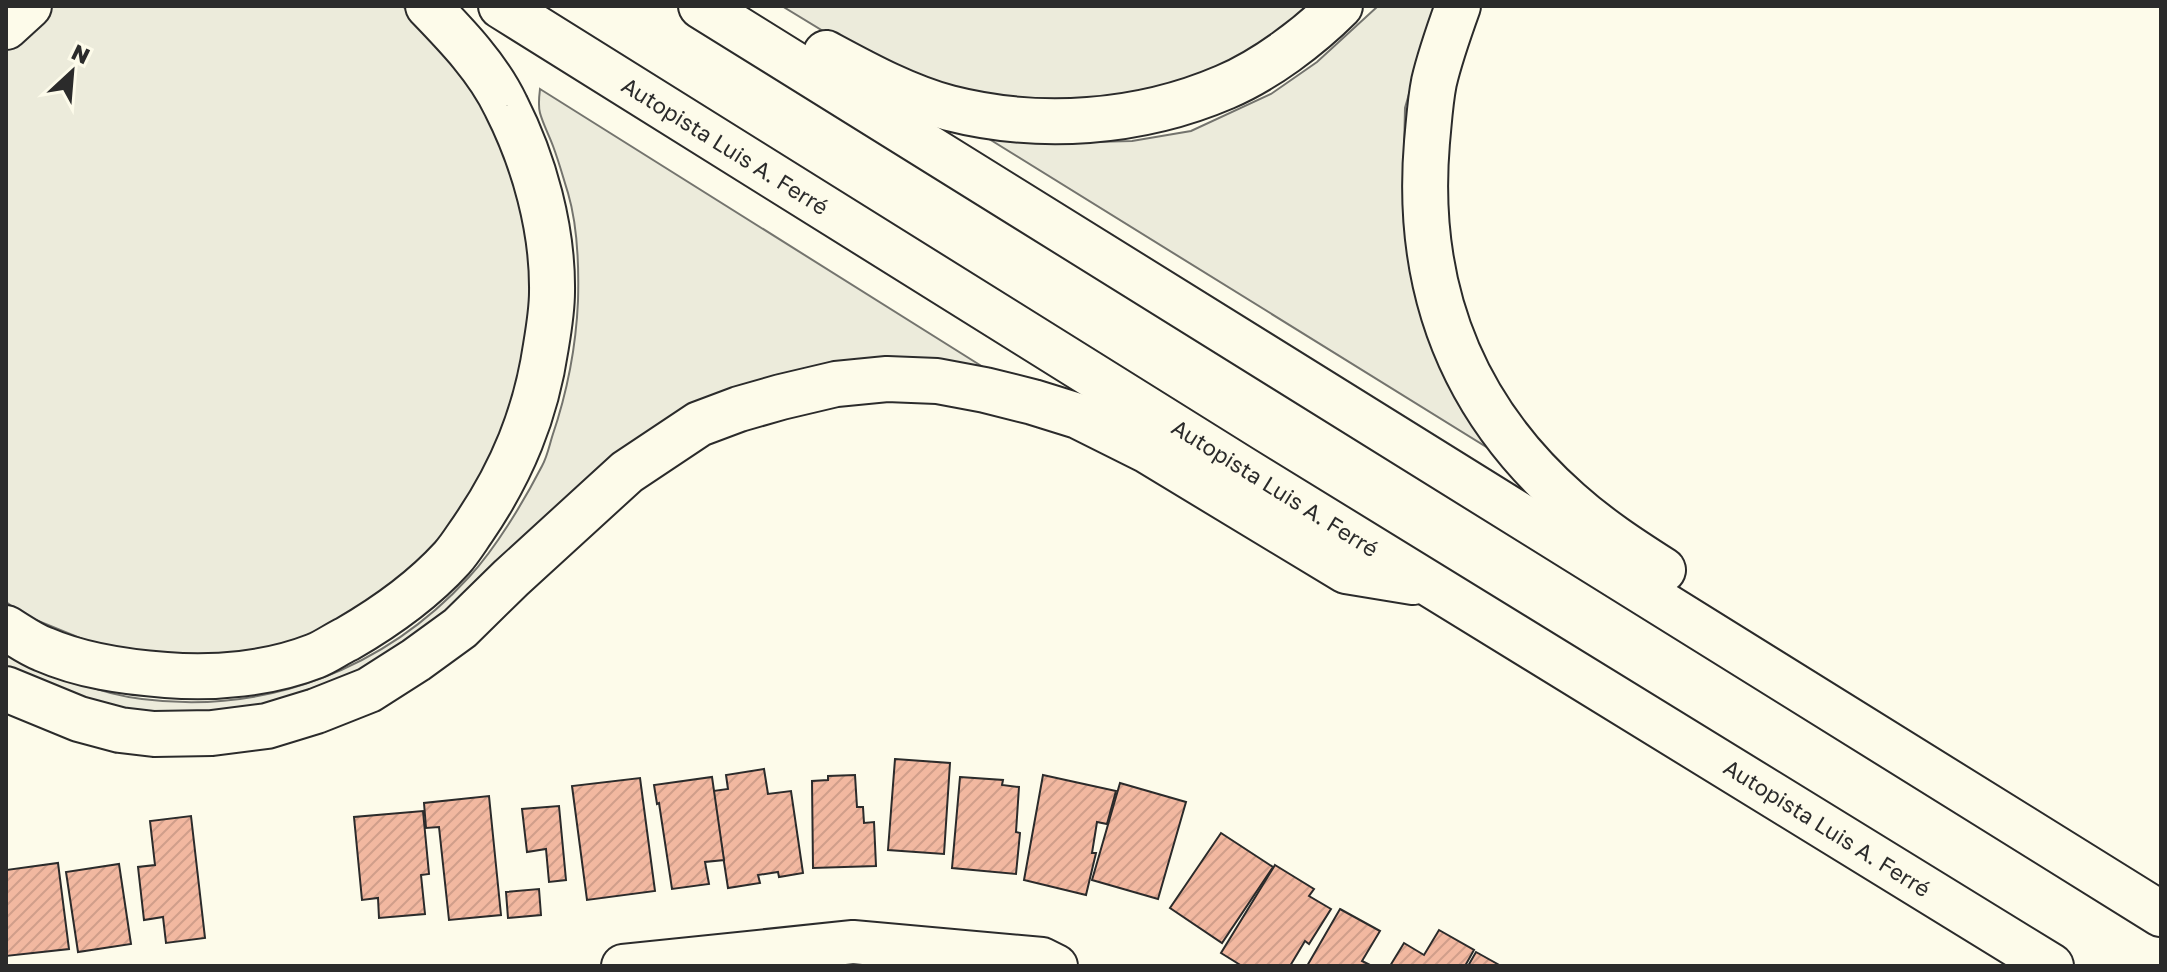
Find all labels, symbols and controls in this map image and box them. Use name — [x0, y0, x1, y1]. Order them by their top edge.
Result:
north arrow — [32, 32, 112, 112]
text: N — [68, 38, 94, 69]
street label: Autopista Luis A. Ferré — [617, 71, 833, 220]
street label: Autopista Luis A. Ferré — [1167, 413, 1383, 562]
street label: Autopista Luis A. Ferré — [1719, 753, 1935, 902]

